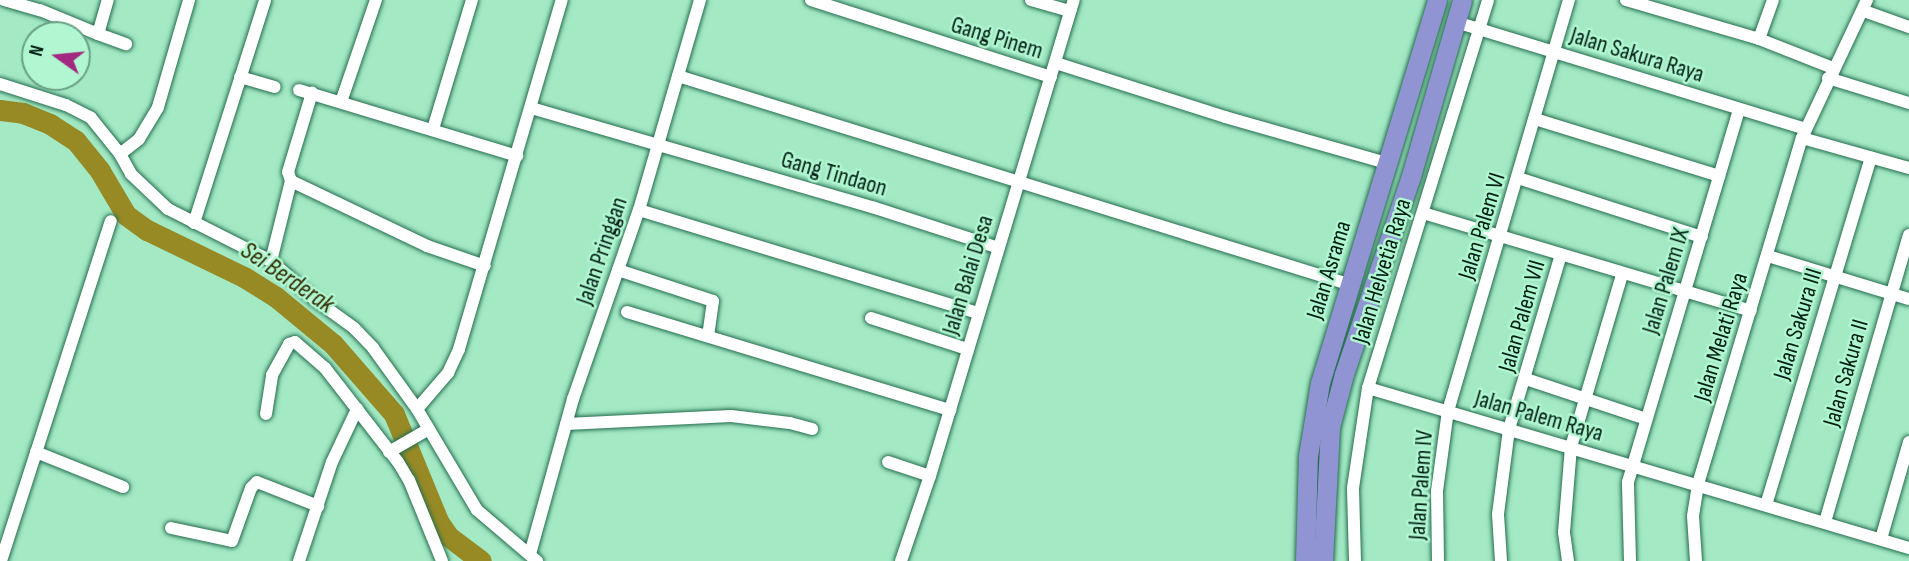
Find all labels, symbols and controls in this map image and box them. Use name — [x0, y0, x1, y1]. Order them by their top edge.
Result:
street label: Gang Pinem — [948, 10, 1046, 66]
north arrow — [21, 21, 91, 91]
street label: Jalan Sakura Raya — [1567, 21, 1707, 89]
text: N — [25, 43, 50, 59]
street label: Gang Tindaon — [778, 145, 890, 203]
street label: Jalan Palem VI — [1452, 169, 1512, 283]
street label: Jalan Pringgan — [570, 193, 634, 309]
street label: Jalan Helvetia Raya — [1346, 195, 1418, 347]
street label: Jalan Balai Desa — [936, 212, 1000, 338]
street label: Jalan Asrama — [1300, 217, 1358, 323]
street label: Jalan Palem IX — [1636, 225, 1696, 337]
water label: Sei Berderak — [234, 235, 340, 321]
street label: Jalan Palem VII — [1492, 257, 1552, 375]
street label: Jalan Sakura III — [1767, 265, 1829, 383]
street label: Jalan Melati Raya — [1688, 269, 1754, 405]
street label: Jalan Sakura II — [1817, 316, 1875, 430]
street label: Jalan Palem Raya — [1471, 384, 1607, 448]
street label: Jalan Palem IV — [1403, 429, 1439, 541]

